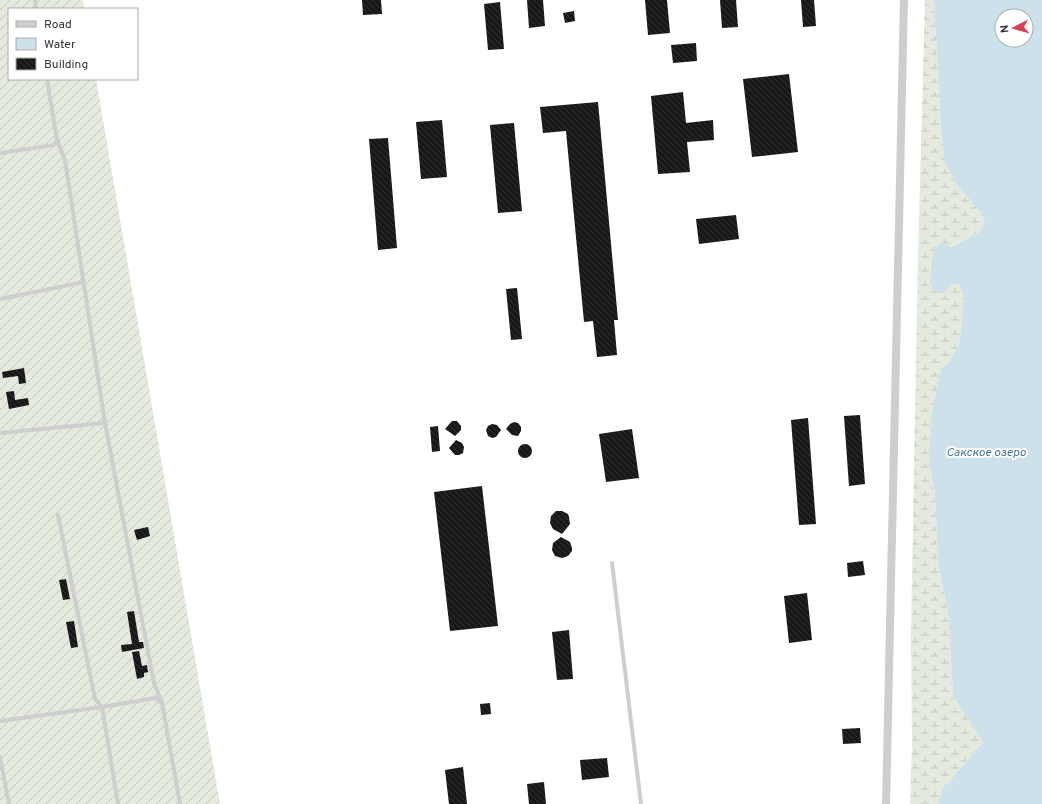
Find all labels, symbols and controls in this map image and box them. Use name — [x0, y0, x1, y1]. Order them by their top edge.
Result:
legend — [8, 8, 138, 80]
north arrow — [994, 8, 1034, 48]
text: Road — [44, 17, 72, 33]
text: N — [998, 24, 1012, 34]
text: Water — [44, 37, 76, 53]
text: Building — [44, 57, 88, 73]
water label: Сакское озеро — [946, 445, 1027, 461]

